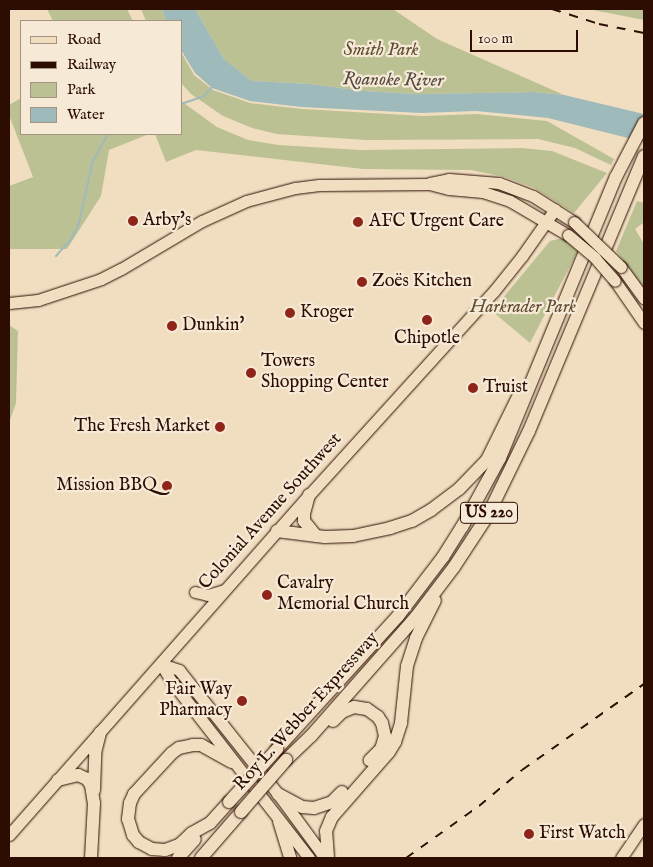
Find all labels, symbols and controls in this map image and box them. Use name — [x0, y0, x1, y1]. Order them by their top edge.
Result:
legend — [20, 20, 182, 135]
scale bar — [473, 20, 580, 52]
text: 100 m — [478, 29, 513, 48]
text: Road — [67, 30, 101, 49]
park label: Smith Park — [343, 40, 419, 62]
text: Railway — [67, 55, 116, 74]
water label: Roanoke River — [342, 69, 444, 93]
text: Park — [67, 80, 96, 99]
text: Water — [67, 105, 104, 124]
place label: Arby's — [143, 210, 191, 232]
place label: AFC Urgent Care — [369, 211, 504, 233]
marker: Arby's — [127, 215, 139, 227]
marker: AFC Urgent Care — [351, 215, 365, 229]
place label: Zoës Kitchen — [372, 271, 472, 293]
marker: Zoës Kitchen — [356, 276, 368, 288]
park label: Harkrader Park — [470, 297, 576, 319]
place label: Kroger — [300, 302, 354, 324]
marker: Kroger — [284, 307, 296, 319]
marker: Chipotle — [421, 314, 433, 326]
place label: Dunkin' — [182, 315, 244, 337]
marker: Dunkin' — [166, 320, 178, 332]
place label: Chipotle — [394, 328, 460, 350]
place label: Towers Shopping Center — [261, 352, 389, 394]
marker: Towers Shopping Center — [245, 367, 257, 379]
place label: Truist — [483, 377, 528, 399]
marker: Truist — [467, 382, 479, 394]
place label: The Fresh Market — [74, 416, 210, 438]
marker: The Fresh Market — [214, 421, 226, 433]
street label: Colonial Avenue Southwest — [195, 429, 347, 595]
place label: Mission BBQ — [56, 475, 157, 497]
marker: Mission BBQ — [161, 480, 173, 492]
road number: US 220 — [459, 499, 519, 526]
place label: Cavalry Memorial Church — [277, 574, 409, 616]
marker: Cavalry Memorial Church — [261, 589, 273, 601]
street label: Roy L. Webber Expressway — [230, 628, 384, 796]
place label: Fair Way Pharmacy — [159, 680, 232, 722]
marker: Fair Way Pharmacy — [236, 695, 248, 707]
place label: First Watch — [539, 823, 626, 845]
marker: First Watch — [523, 828, 535, 840]

